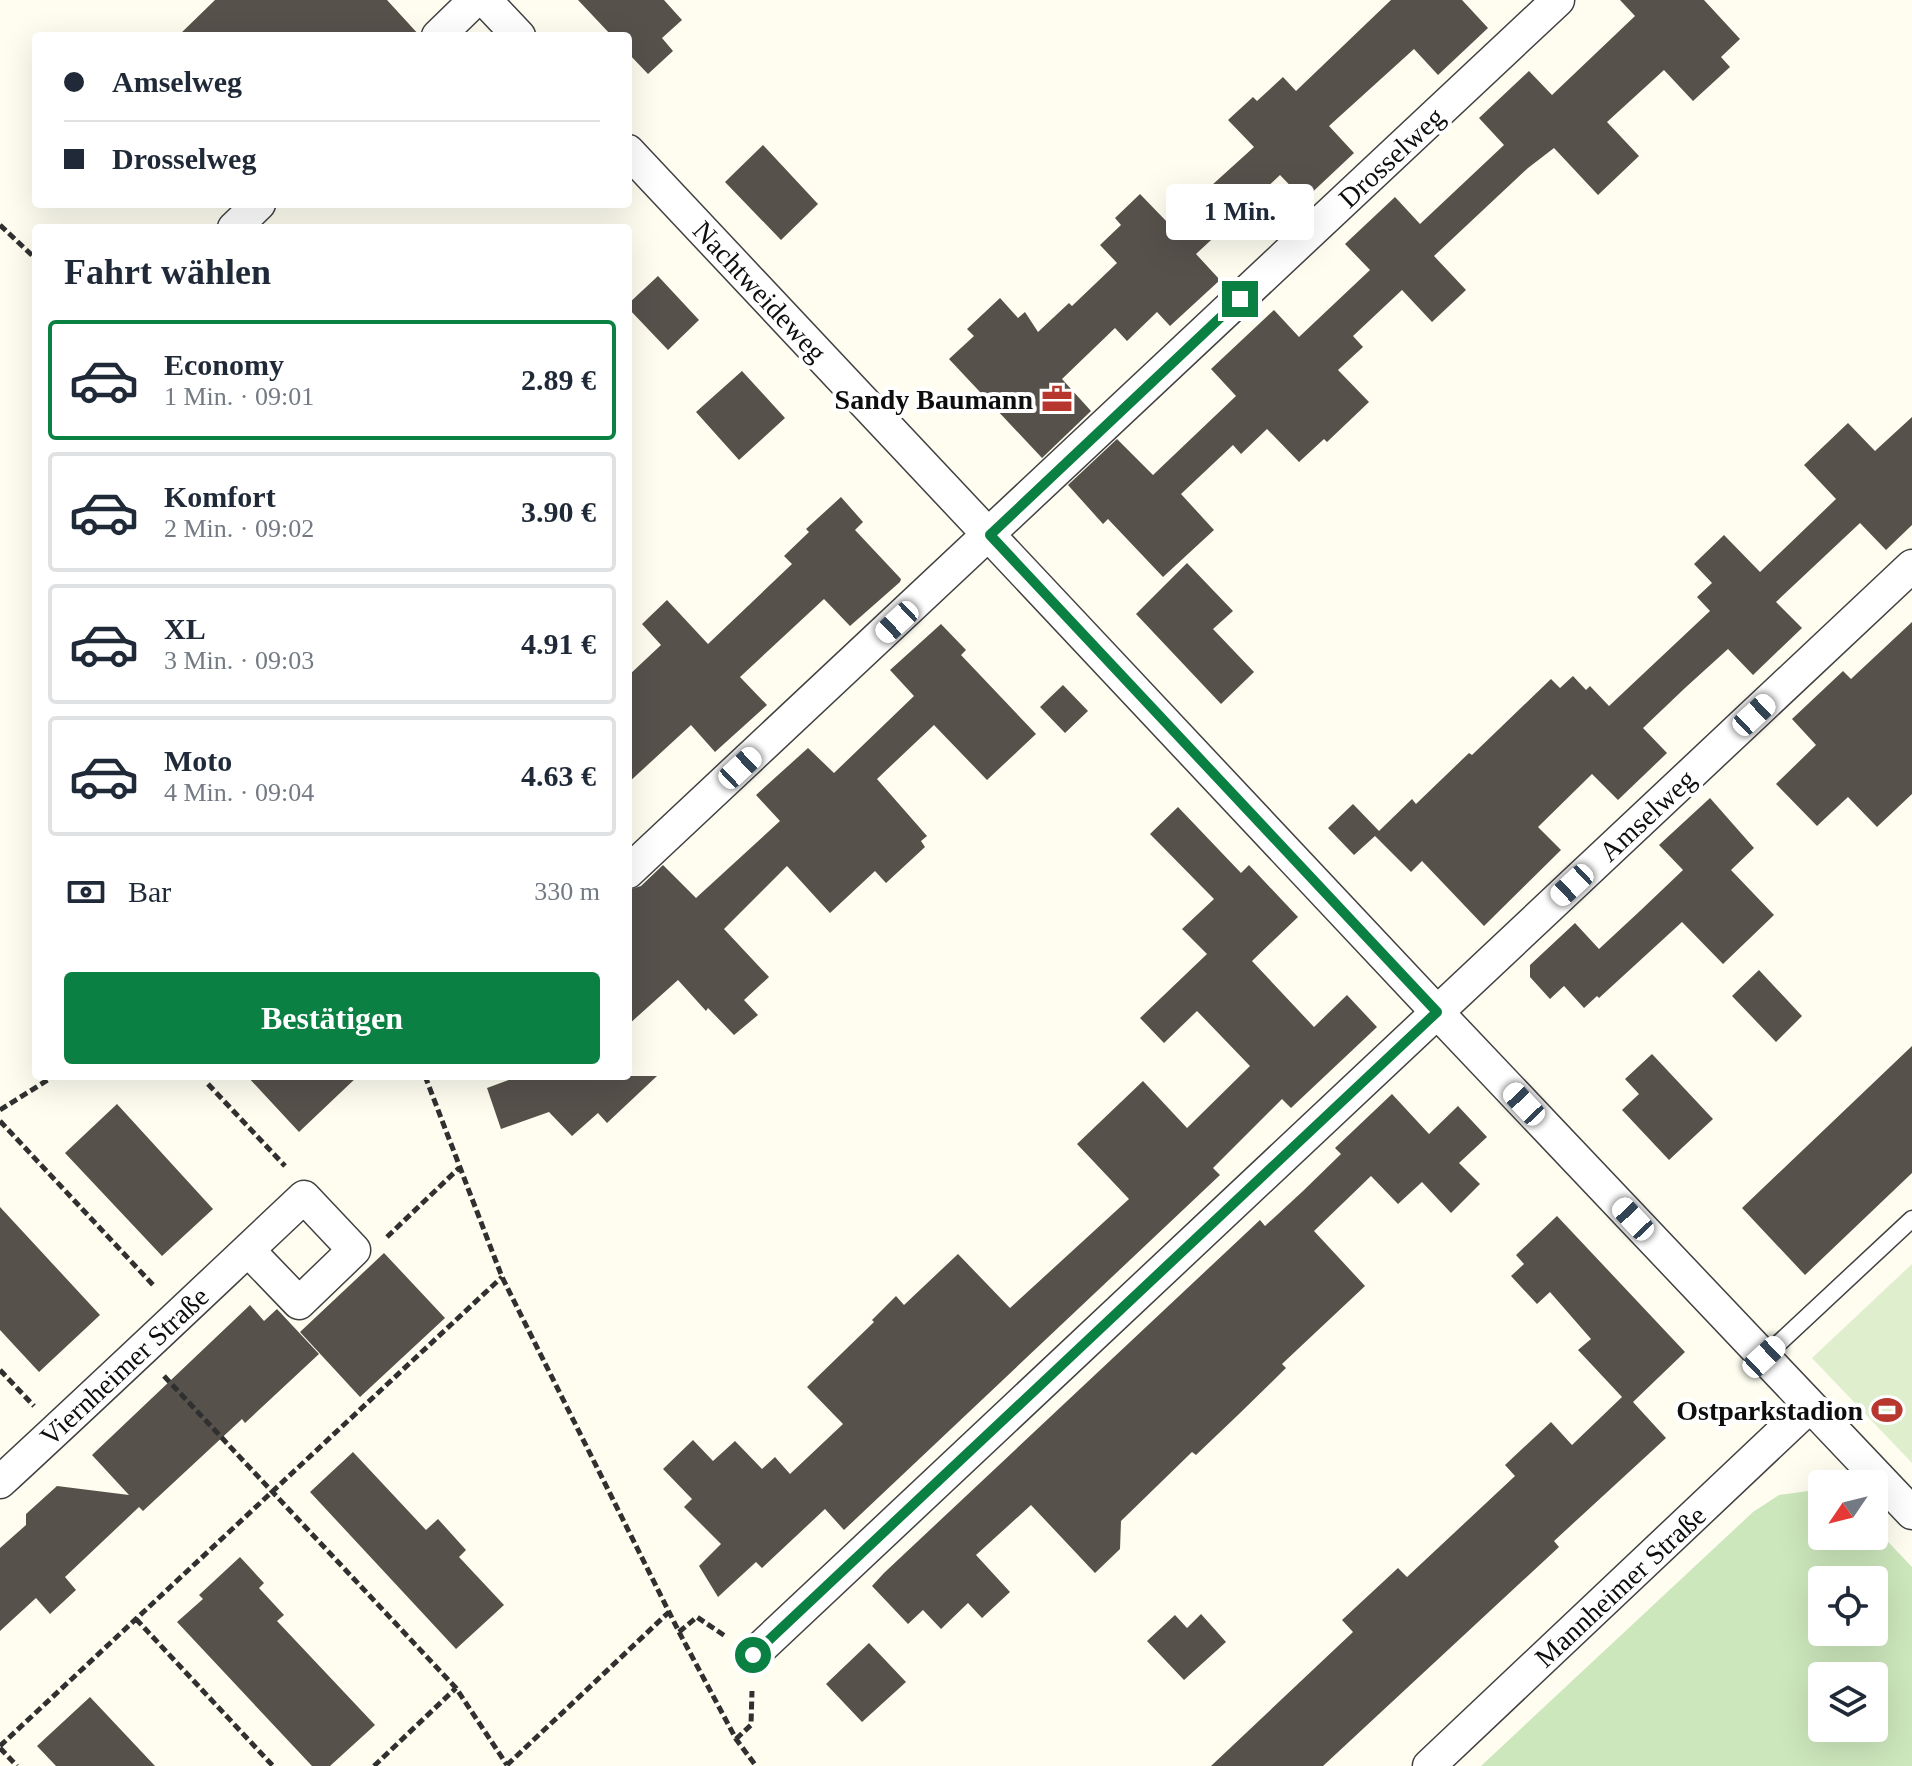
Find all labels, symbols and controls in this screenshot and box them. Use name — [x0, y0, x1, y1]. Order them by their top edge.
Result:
text: Amselweg — [112, 65, 242, 98]
street label: Drosselweg — [1332, 101, 1450, 214]
text: Drosselweg — [112, 142, 256, 175]
callout: 1 Min. — [1166, 183, 1314, 239]
text: 1 Min. — [1204, 197, 1276, 226]
street label: Nachtweideweg — [687, 215, 832, 368]
text: Fahrt wählen — [64, 252, 271, 292]
route end — [1222, 281, 1258, 317]
icon: car — [68, 344, 140, 416]
text: Economy — [164, 348, 284, 381]
text: 2.89 € — [521, 363, 596, 396]
text: 1 Min. · 09:01 — [164, 382, 314, 411]
office icon: Sandy Baumann — [1040, 382, 1074, 416]
place label: Sandy Baumann — [835, 384, 1033, 415]
icon: car — [68, 476, 140, 548]
text: Komfort — [164, 480, 276, 513]
text: 3.90 € — [521, 495, 596, 528]
text: 2 Min. · 09:02 — [164, 514, 314, 543]
car — [871, 597, 923, 647]
icon: car — [68, 608, 140, 680]
text: XL — [164, 612, 206, 645]
text: 4.91 € — [521, 627, 596, 660]
text: 3 Min. · 09:03 — [164, 646, 314, 675]
car — [1728, 690, 1780, 740]
icon: car — [68, 740, 140, 812]
car — [714, 743, 766, 793]
text: Moto — [164, 744, 232, 777]
text: 4.63 € — [521, 759, 596, 792]
street label: Amselweg — [1593, 763, 1702, 868]
text: 4 Min. · 09:04 — [164, 778, 314, 807]
car — [1546, 860, 1598, 910]
icon: cash — [64, 870, 108, 914]
text: Bar — [128, 875, 171, 908]
text: 330 m — [534, 877, 600, 906]
button: Bestätigen — [64, 972, 600, 1064]
car — [1499, 1078, 1549, 1130]
car — [1608, 1193, 1658, 1245]
street label: Viernheimer Straße — [34, 1281, 215, 1452]
car — [1738, 1332, 1790, 1382]
sports icon: Ostparkstadion — [1870, 1393, 1904, 1427]
place label: Ostparkstadion — [1676, 1395, 1863, 1426]
north arrow — [1808, 1470, 1888, 1550]
map controls — [1808, 1470, 1888, 1742]
street label: Mannheimer Straße — [1529, 1499, 1712, 1673]
button: locate — [1808, 1566, 1888, 1646]
route start — [735, 1637, 771, 1673]
button: layers — [1808, 1662, 1888, 1742]

